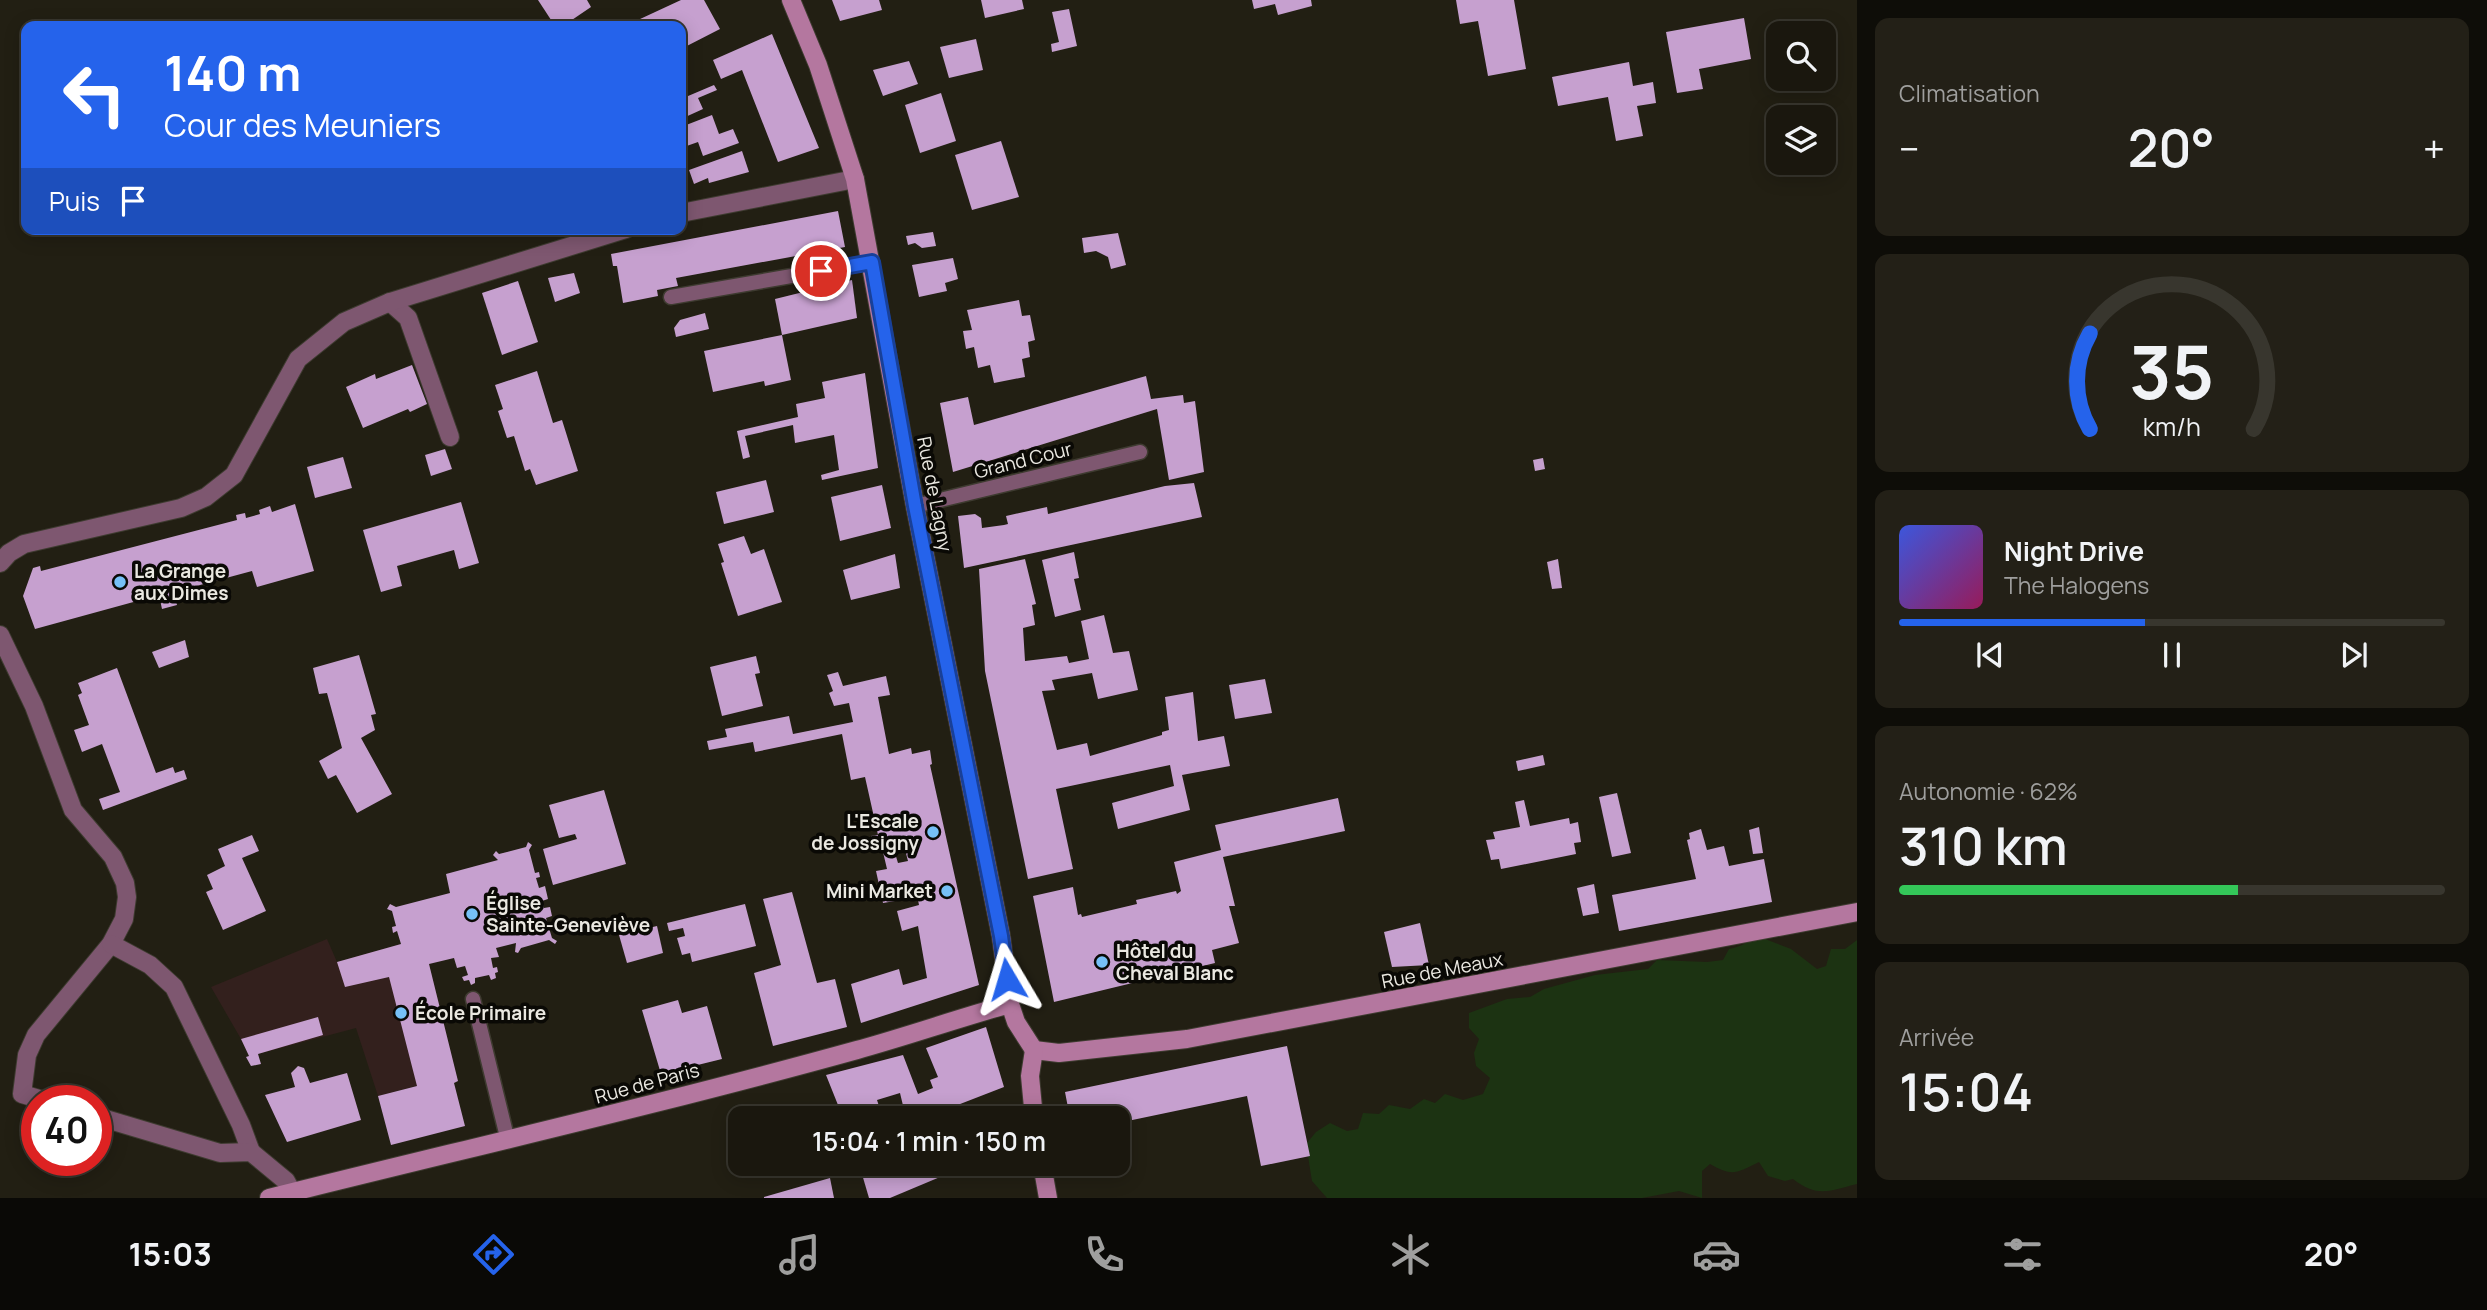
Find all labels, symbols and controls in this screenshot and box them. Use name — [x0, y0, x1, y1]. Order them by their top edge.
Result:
map controls — [1766, 21, 1836, 175]
button: search — [1766, 21, 1836, 91]
text: 140 m — [164, 39, 301, 106]
icon: left — [49, 49, 140, 140]
text: Climatisation — [1899, 77, 2040, 109]
text: Cour des Meuniers — [164, 103, 441, 147]
button: layers — [1766, 105, 1836, 175]
text: 20° — [2128, 112, 2215, 183]
text: − — [1899, 122, 1920, 174]
text: + — [2423, 122, 2445, 174]
icon: arrive — [114, 182, 152, 220]
text: Puis — [49, 183, 100, 219]
pin — [791, 241, 851, 301]
icon: arrive — [802, 252, 840, 290]
text: 35 — [2130, 321, 2215, 421]
text: km/h — [2143, 409, 2201, 444]
street label: Rue de Lagny — [911, 434, 959, 554]
street label: Grand Cour — [971, 435, 1075, 485]
text: Night Drive — [2004, 533, 2144, 569]
place label: La Grange aux Dimes — [134, 558, 228, 606]
text: The Halogens — [2004, 569, 2149, 601]
marker: La Grange aux Dimes — [112, 574, 128, 590]
icon: previous — [1971, 636, 2009, 674]
icon: pause — [2153, 636, 2191, 674]
icon: next — [2335, 636, 2373, 674]
text: Autonomie · 62% — [1899, 775, 2078, 807]
place label: L'Escale de Jossigny — [811, 808, 919, 856]
text: 310 km — [1899, 810, 2068, 881]
marker: L'Escale de Jossigny — [925, 824, 941, 840]
place label: Mini Market — [826, 878, 933, 904]
marker: Mini Market — [939, 883, 955, 899]
place label: Église Sainte-Geneviève — [486, 890, 650, 938]
marker: Église Sainte-Geneviève — [464, 906, 480, 922]
place label: Hôtel du Cheval Blanc — [1116, 938, 1234, 986]
position arrow — [970, 942, 1044, 1016]
street label: Rue de Meaux — [1379, 945, 1505, 995]
marker: Hôtel du Cheval Blanc — [1094, 954, 1110, 970]
place label: École Primaire — [415, 1000, 546, 1026]
marker: École Primaire — [393, 1005, 409, 1021]
text: Arrivée — [1899, 1021, 1974, 1053]
text: 15:04 — [1899, 1056, 2033, 1127]
street label: Rue de Paris — [592, 1057, 702, 1109]
speed limit sign: 40 — [21, 1085, 112, 1176]
text: 15:04 · 1 min · 150 m — [812, 1123, 1046, 1159]
icon: directions — [469, 1230, 518, 1279]
icon: music — [775, 1230, 824, 1279]
icon: phone — [1080, 1230, 1129, 1279]
icon: climate — [1386, 1230, 1435, 1279]
icon: car — [1692, 1230, 1741, 1279]
icon: filters — [1998, 1230, 2047, 1279]
text: 15:03 — [128, 1232, 212, 1276]
text: 20° — [2304, 1232, 2358, 1276]

